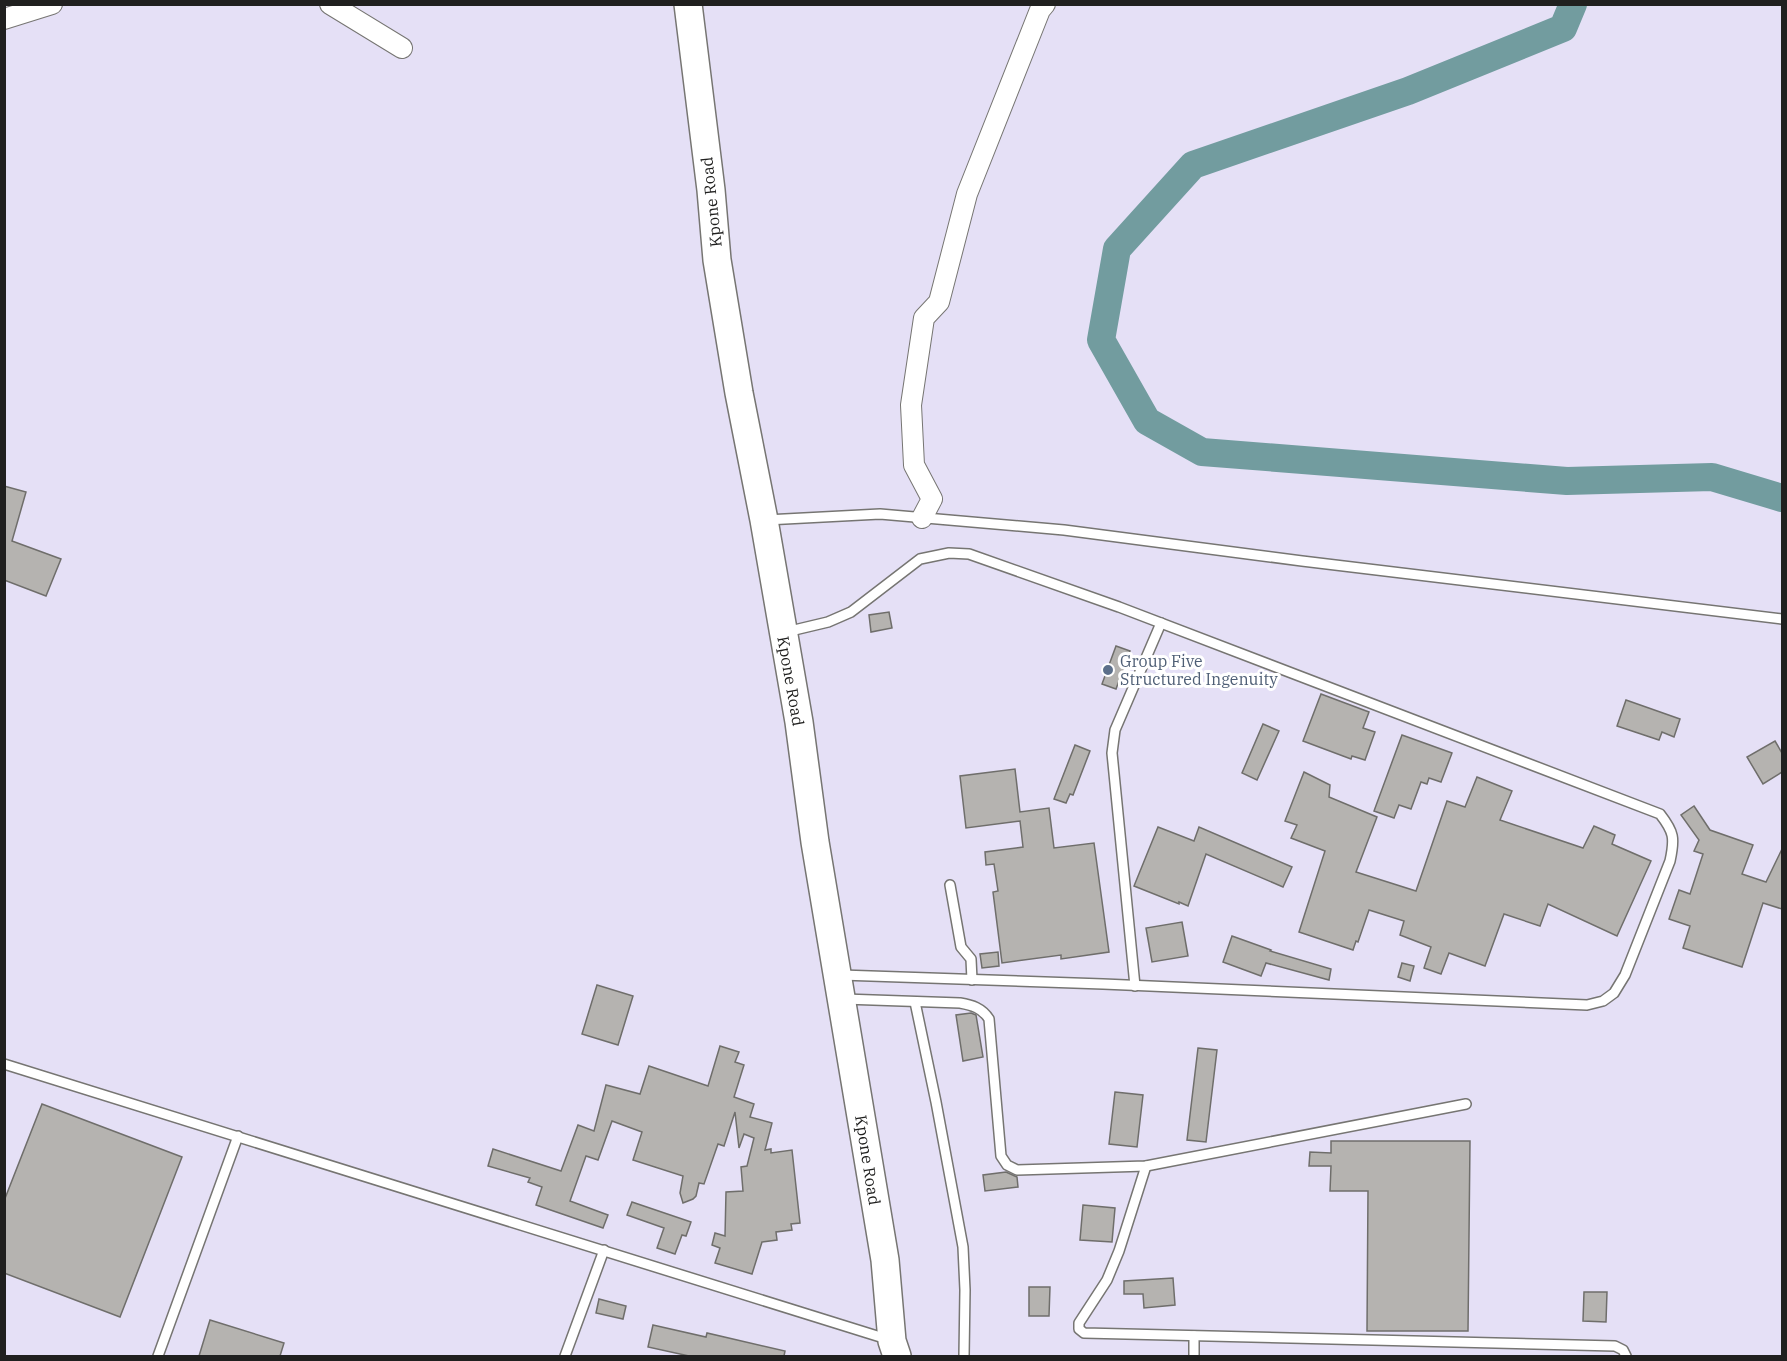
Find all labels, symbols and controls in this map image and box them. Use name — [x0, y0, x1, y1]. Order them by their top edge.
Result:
street label: Kpone Road — [696, 156, 726, 248]
street label: Kpone Road — [773, 635, 809, 728]
place label: Group Five Structured Ingenuity — [1120, 651, 1278, 689]
marker: Group Five Structured Ingenuity — [1101, 663, 1115, 677]
street label: Kpone Road — [851, 1114, 885, 1207]

